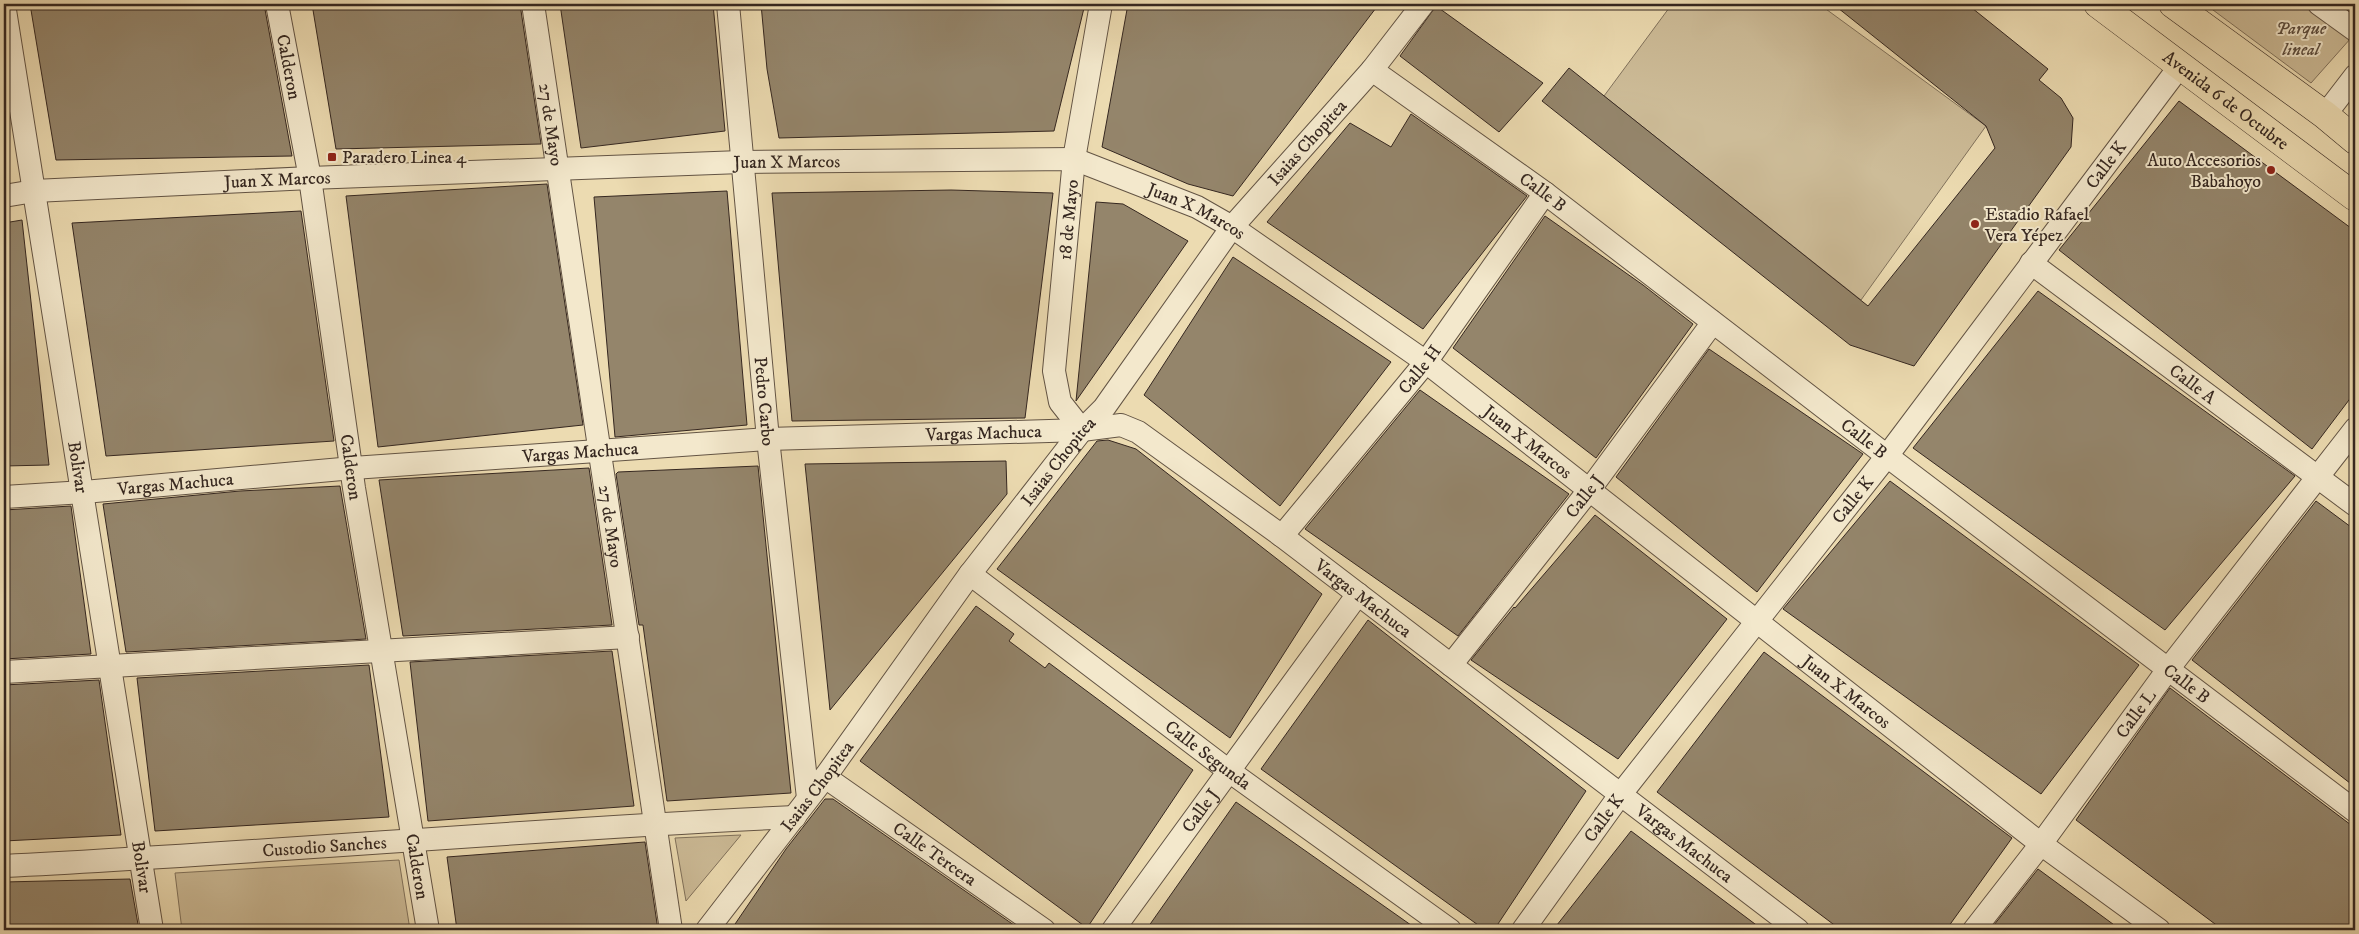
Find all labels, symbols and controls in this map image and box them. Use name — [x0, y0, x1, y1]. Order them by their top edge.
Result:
park label: Parque lineal — [2276, 18, 2327, 61]
street label: Calderon — [271, 32, 305, 102]
street label: Avenida 6 de Octubre — [2158, 46, 2293, 155]
street label: 27 de Mayo — [533, 82, 567, 168]
street label: Isaias Chopitea — [1264, 95, 1352, 191]
street label: Calle K — [2081, 137, 2132, 194]
place label: Paradero Linea 4 — [342, 147, 467, 169]
place label: Auto Accesorios Babahoyo — [2147, 150, 2261, 193]
marker: Paradero Linea 4 — [326, 151, 338, 163]
street label: Juan X Marcos — [731, 151, 840, 174]
marker: Auto Accesorios Babahoyo — [2265, 164, 2277, 176]
street label: Juan X Marcos — [222, 167, 331, 194]
street label: Calle B — [1515, 168, 1570, 217]
street label: 18 de Mayo — [1054, 178, 1084, 261]
street label: Juan X Marcos — [1142, 178, 1249, 245]
place label: Estadio Rafael Vera Yépez — [1984, 204, 2090, 247]
marker: Estadio Rafael Vera Yépez — [1969, 218, 1981, 230]
street label: Calle H — [1394, 341, 1446, 399]
street label: Pedro Carbo — [748, 356, 779, 447]
street label: Calle A — [2164, 360, 2221, 410]
street label: Juan X Marcos — [1477, 400, 1576, 484]
street label: Isaias Chopitea — [1017, 412, 1101, 511]
street label: Calle B — [1836, 414, 1891, 464]
street label: Vargas Machuca — [924, 421, 1042, 447]
street label: Calderon — [334, 433, 366, 502]
street label: Vargas Machuca — [521, 438, 639, 468]
street label: Bolivar — [62, 440, 92, 495]
street label: Vargas Machuca — [116, 469, 235, 501]
street label: Calle J — [1561, 471, 1609, 523]
street label: Calle K — [1828, 472, 1879, 529]
street label: 27 de Mayo — [593, 484, 627, 569]
street label: Vargas Machuca — [1309, 554, 1416, 643]
street label: Juan X Marcos — [1796, 650, 1895, 734]
street label: Calle B — [2158, 659, 2214, 709]
street label: Calle L — [2112, 686, 2161, 743]
street label: Calle Segunda — [1160, 716, 1255, 795]
street label: Isaias Chopitea — [777, 737, 859, 837]
street label: Calle J — [1178, 785, 1224, 837]
street label: Calle K — [1580, 790, 1629, 847]
street label: Vargas Machuca — [1630, 799, 1737, 888]
street label: Calle Tercera — [888, 818, 981, 892]
street label: Custodio Sanches — [262, 832, 387, 863]
street label: Calderon — [400, 832, 433, 902]
street label: Bolivar — [126, 840, 156, 895]

